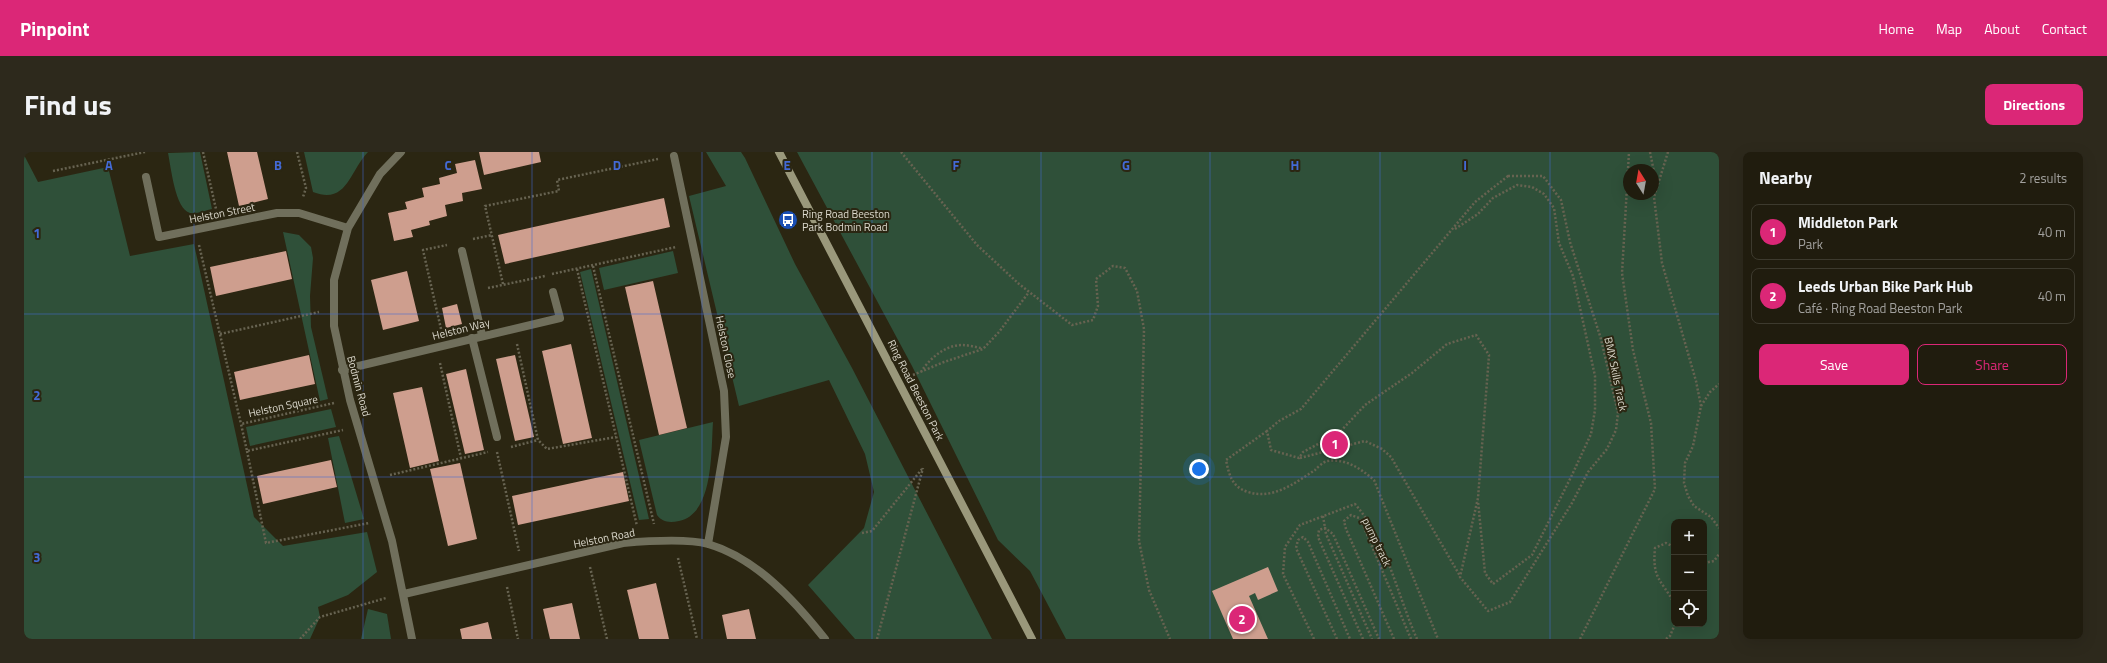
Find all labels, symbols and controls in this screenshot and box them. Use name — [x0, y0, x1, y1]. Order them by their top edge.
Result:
text: Pinpoint — [20, 14, 89, 43]
text: Home — [1879, 18, 1914, 39]
text: Map — [1936, 18, 1962, 39]
text: About — [1984, 18, 2020, 39]
text: Contact — [2042, 18, 2087, 39]
text: Find us — [24, 83, 112, 126]
button: Directions — [1985, 84, 2083, 125]
text: A — [105, 155, 113, 175]
text: B — [274, 155, 282, 175]
text: C — [444, 155, 452, 175]
text: D — [613, 155, 621, 175]
text: E — [783, 155, 791, 175]
text: F — [953, 155, 960, 175]
text: G — [1122, 155, 1130, 175]
text: H — [1291, 155, 1299, 175]
text: I — [1463, 155, 1467, 175]
north arrow — [1623, 164, 1659, 200]
text: Nearby — [1759, 165, 1812, 191]
text: 2 results — [2019, 168, 2067, 188]
street label: Helston Street — [188, 199, 257, 227]
place label: Ring Road Beeston Park Bodmin Road — [802, 206, 890, 235]
bus stop icon: Ring Road Beeston Park Bodmin Road — [777, 209, 799, 231]
text: Middleton Park — [1798, 211, 1898, 234]
text: 1 — [1769, 222, 1777, 242]
text: 40 m — [2038, 222, 2066, 242]
text: 1 — [33, 223, 41, 243]
text: Park — [1798, 234, 1823, 254]
text: Leeds Urban Bike Park Hub — [1798, 275, 1973, 298]
text: 2 — [1769, 286, 1777, 306]
text: 40 m — [2038, 286, 2066, 306]
text: Café · Ring Road Beeston Park — [1798, 298, 1963, 318]
street label: Helston Way — [430, 314, 492, 344]
street label: Helston Close — [712, 314, 741, 380]
street label: BMX Skills Track — [1600, 336, 1632, 413]
street label: Ring Road Beeston Park — [884, 337, 949, 444]
button: Save — [1759, 344, 1909, 385]
button: Share — [1917, 344, 2067, 385]
street label: Bodmin Road — [343, 354, 375, 418]
text: 2 — [33, 385, 41, 405]
street label: Helston Square — [247, 391, 320, 421]
pin: 1 — [1322, 429, 1348, 459]
your location — [1189, 459, 1209, 479]
street label: pump track — [1358, 515, 1396, 570]
map controls — [1671, 519, 1707, 627]
button: + — [1671, 519, 1707, 555]
street label: Helston Road — [572, 524, 636, 552]
text: 3 — [33, 547, 41, 567]
button: − — [1671, 555, 1707, 591]
button: locate — [1671, 591, 1707, 627]
pin: 2 — [1229, 604, 1255, 634]

